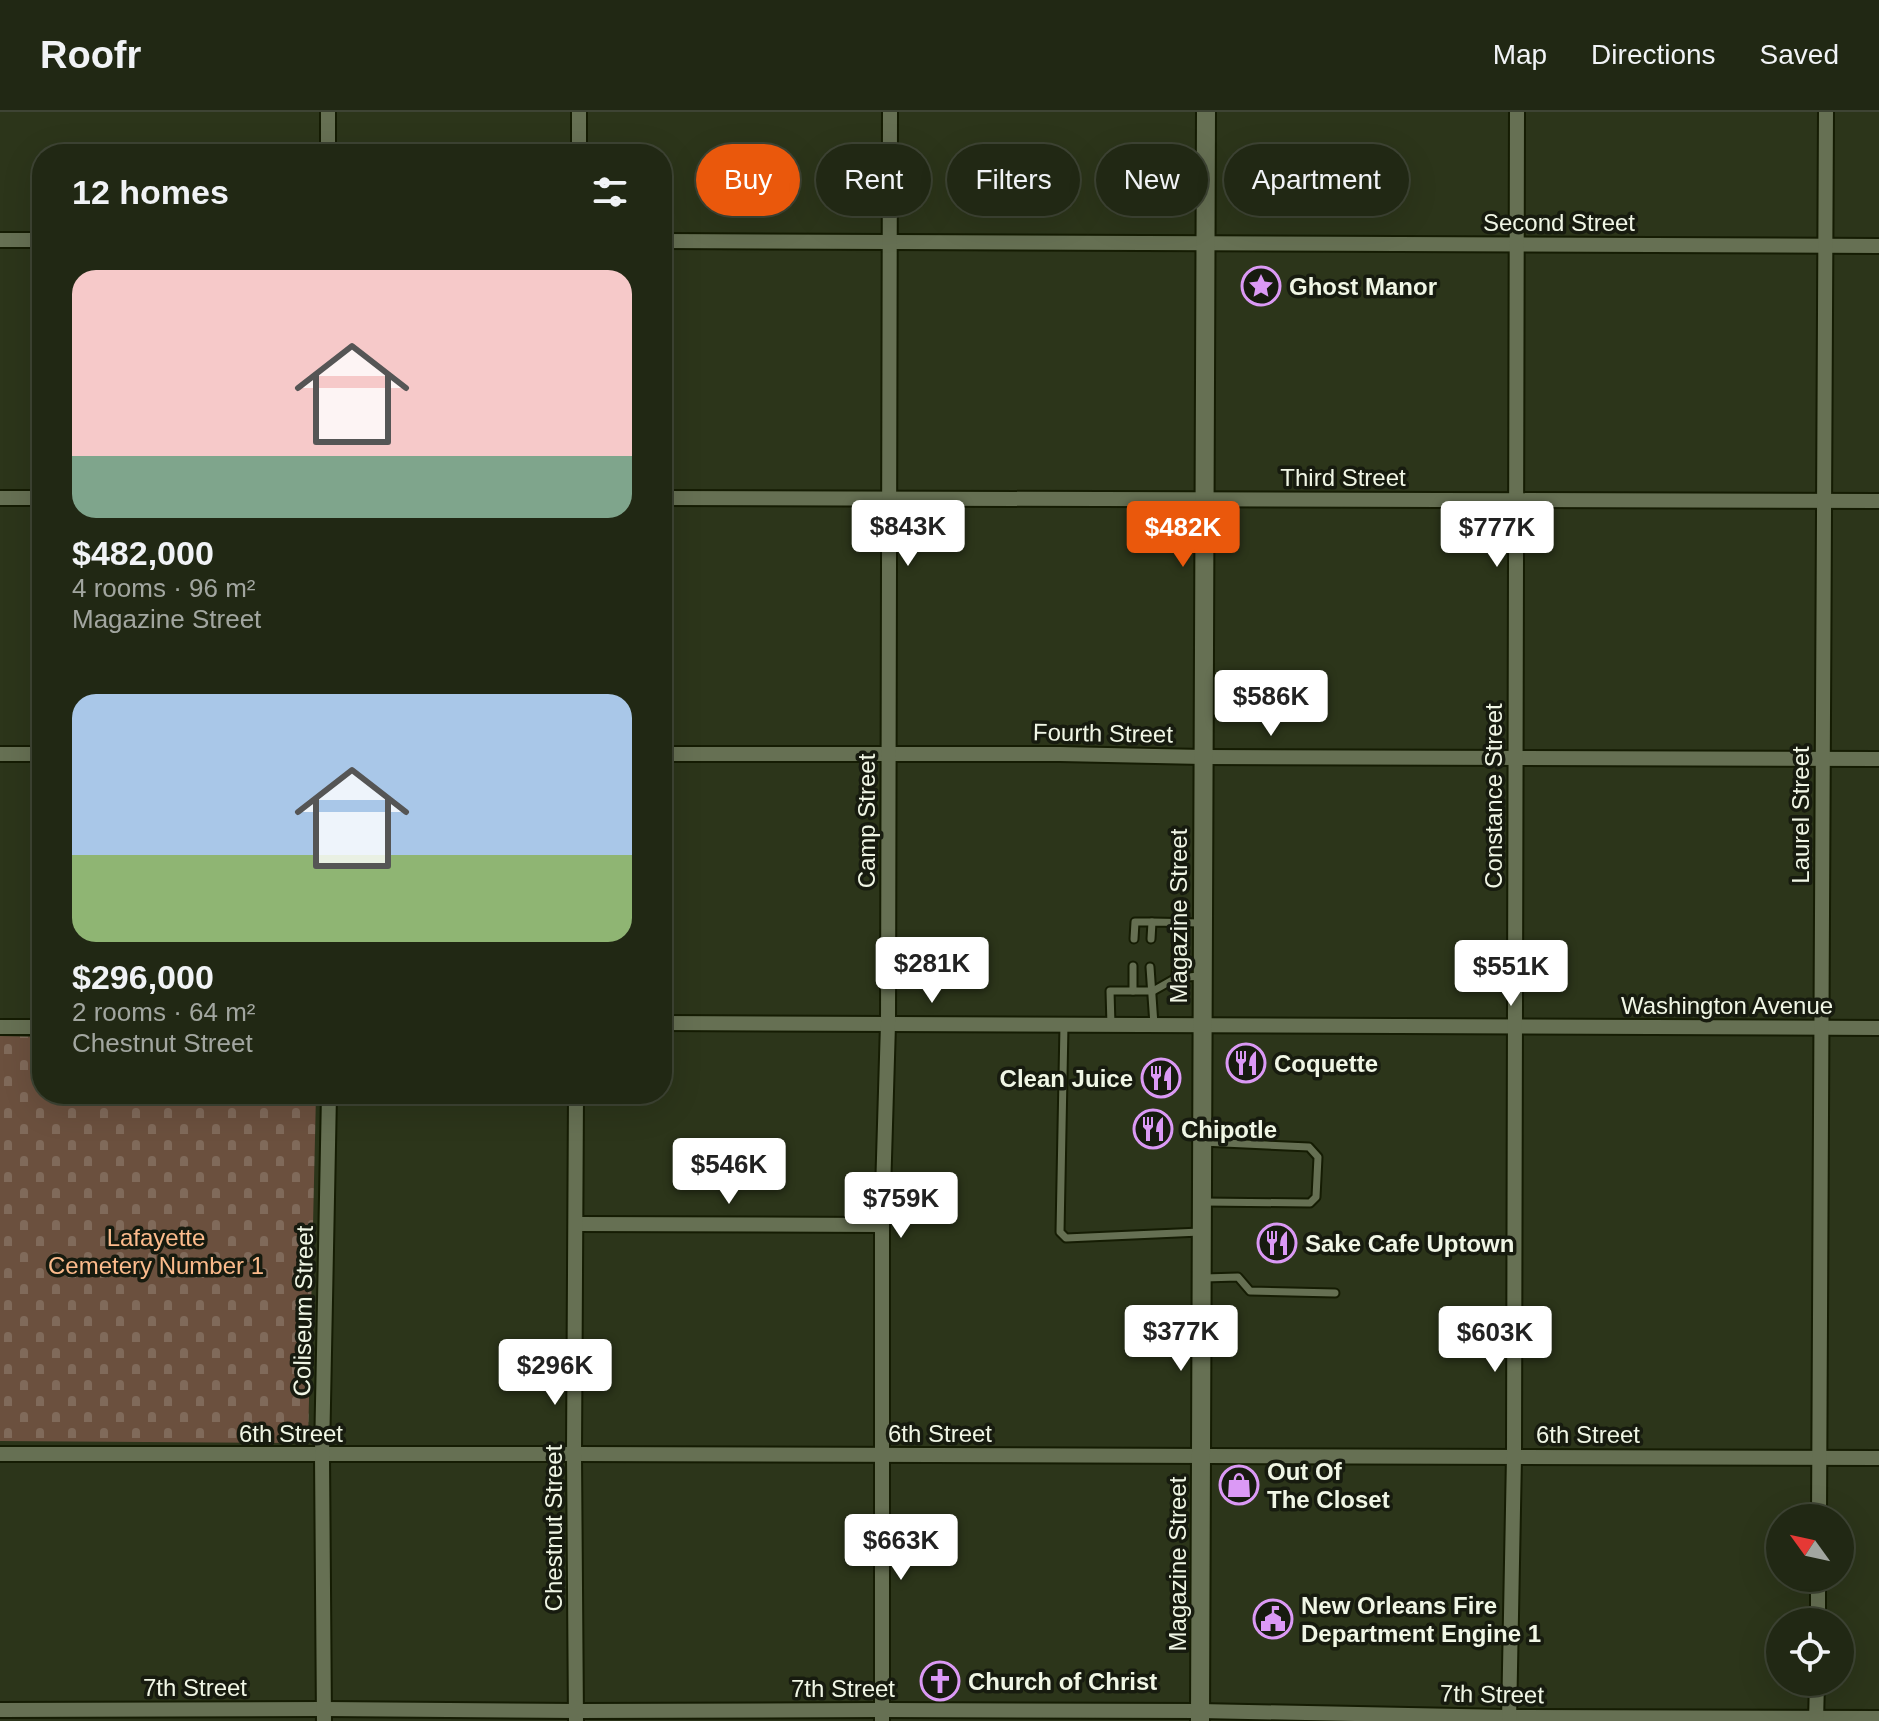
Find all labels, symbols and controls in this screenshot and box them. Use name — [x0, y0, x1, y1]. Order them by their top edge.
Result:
text: Roofr — [40, 34, 141, 76]
text: Map — [1493, 39, 1547, 70]
text: Directions — [1591, 39, 1716, 70]
text: Saved — [1760, 39, 1839, 70]
chip: Buy — [696, 144, 800, 216]
chip: Rent — [816, 144, 931, 216]
chip: Filters — [947, 144, 1080, 216]
chip: New — [1096, 144, 1208, 216]
chip: Apartment — [1224, 144, 1409, 216]
icon: filters — [588, 170, 632, 214]
text: 12 homes — [72, 173, 229, 211]
street label: Second Street — [1483, 209, 1635, 236]
place icon: Ghost Manor — [1240, 265, 1282, 307]
place label: Ghost Manor — [1289, 273, 1437, 300]
icon: home — [280, 322, 424, 466]
street label: Third Street — [1280, 464, 1406, 491]
pin: $843K — [852, 500, 964, 568]
pin: $482K — [1127, 501, 1239, 569]
pin: $777K — [1441, 501, 1553, 569]
text: $843K — [870, 511, 946, 541]
text: $482K — [1145, 512, 1221, 542]
text: $777K — [1459, 512, 1535, 542]
text: $482,000 — [72, 534, 214, 572]
text: 4 rooms · 96 m² — [72, 573, 256, 603]
text: Magazine Street — [72, 604, 261, 634]
pin: $586K — [1215, 670, 1327, 738]
text: $586K — [1233, 681, 1309, 711]
street label: Constance Street — [1480, 703, 1507, 889]
street label: Fourth Street — [1033, 718, 1174, 748]
icon: home — [280, 746, 424, 890]
street label: Laurel Street — [1787, 746, 1814, 884]
street label: Camp Street — [853, 753, 880, 888]
street label: Magazine Street — [1165, 828, 1192, 1003]
pin: $281K — [876, 937, 988, 1005]
pin: $551K — [1455, 940, 1567, 1008]
text: $281K — [894, 948, 970, 978]
text: $551K — [1473, 951, 1549, 981]
text: $296,000 — [72, 958, 214, 996]
street label: Washington Avenue — [1621, 992, 1833, 1019]
text: 2 rooms · 64 m² — [72, 997, 256, 1027]
text: Chestnut Street — [72, 1028, 253, 1058]
restaurant icon: Coquette — [1225, 1042, 1267, 1084]
place label: Coquette — [1274, 1050, 1378, 1077]
restaurant icon: Clean Juice — [1140, 1057, 1182, 1099]
place label: Clean Juice — [1000, 1065, 1133, 1092]
restaurant icon: Chipotle — [1132, 1108, 1174, 1150]
place label: Chipotle — [1181, 1116, 1277, 1143]
pin: $546K — [673, 1138, 785, 1206]
text: $546K — [691, 1149, 767, 1179]
pin: $759K — [845, 1172, 957, 1240]
text: $759K — [863, 1183, 939, 1213]
restaurant icon: Sake Cafe Uptown — [1256, 1222, 1298, 1264]
park label: Lafayette Cemetery Number 1 — [48, 1224, 264, 1279]
street label: Coliseum Street — [288, 1225, 318, 1397]
place label: Sake Cafe Uptown — [1305, 1230, 1514, 1257]
pin: $377K — [1125, 1305, 1237, 1373]
pin: $603K — [1439, 1306, 1551, 1374]
text: $377K — [1143, 1316, 1219, 1346]
text: $603K — [1457, 1317, 1533, 1347]
pin: $296K — [499, 1339, 611, 1407]
text: $296K — [517, 1350, 593, 1380]
street label: 6th Street — [239, 1420, 343, 1447]
street label: 6th Street — [888, 1420, 992, 1447]
street label: 6th Street — [1536, 1421, 1640, 1448]
street label: Chestnut Street — [540, 1444, 567, 1611]
place label: Out Of The Closet — [1267, 1458, 1390, 1513]
shop icon: Out Of The Closet — [1218, 1464, 1260, 1506]
street label: Magazine Street — [1164, 1476, 1191, 1651]
north arrow — [1766, 1504, 1854, 1592]
map controls — [1766, 1504, 1854, 1696]
pin: $663K — [845, 1514, 957, 1582]
text: $663K — [863, 1525, 939, 1555]
place label: New Orleans Fire Department Engine 1 — [1301, 1592, 1541, 1647]
public building icon: New Orleans Fire Department Engine 1 — [1252, 1598, 1294, 1640]
button: locate — [1766, 1608, 1854, 1696]
church icon: Church of Christ — [919, 1660, 961, 1702]
place label: Church of Christ — [968, 1668, 1157, 1695]
street label: 7th Street — [143, 1674, 247, 1701]
street label: 7th Street — [791, 1675, 895, 1702]
street label: 7th Street — [1440, 1680, 1545, 1708]

